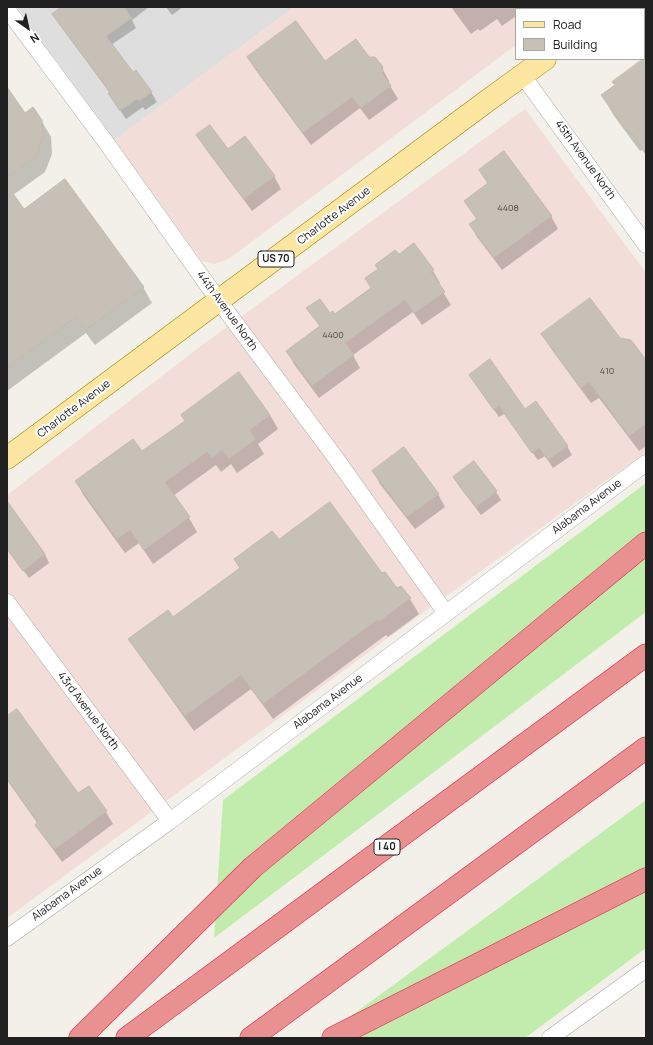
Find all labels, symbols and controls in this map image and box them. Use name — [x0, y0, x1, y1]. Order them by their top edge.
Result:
north arrow — [8, 8, 48, 48]
legend — [515, 8, 645, 60]
text: Road — [553, 16, 581, 33]
text: N — [28, 30, 42, 47]
text: Building — [553, 36, 597, 53]
street label: 45th Avenue North — [552, 118, 618, 202]
street label: Charlotte Avenue — [295, 184, 373, 248]
house number: 4408 — [497, 203, 519, 213]
road number: US 70 — [258, 251, 294, 267]
street label: 44th Avenue North — [194, 269, 260, 353]
house number: 4400 — [322, 330, 344, 340]
house number: 410 — [600, 366, 614, 376]
street label: Charlotte Avenue — [35, 377, 113, 441]
street label: Alabama Avenue — [550, 477, 624, 537]
street label: 43rd Avenue North — [54, 670, 122, 752]
street label: Alabama Avenue — [291, 672, 365, 732]
road number: I 40 — [374, 839, 400, 855]
street label: Alabama Avenue — [29, 864, 105, 924]

